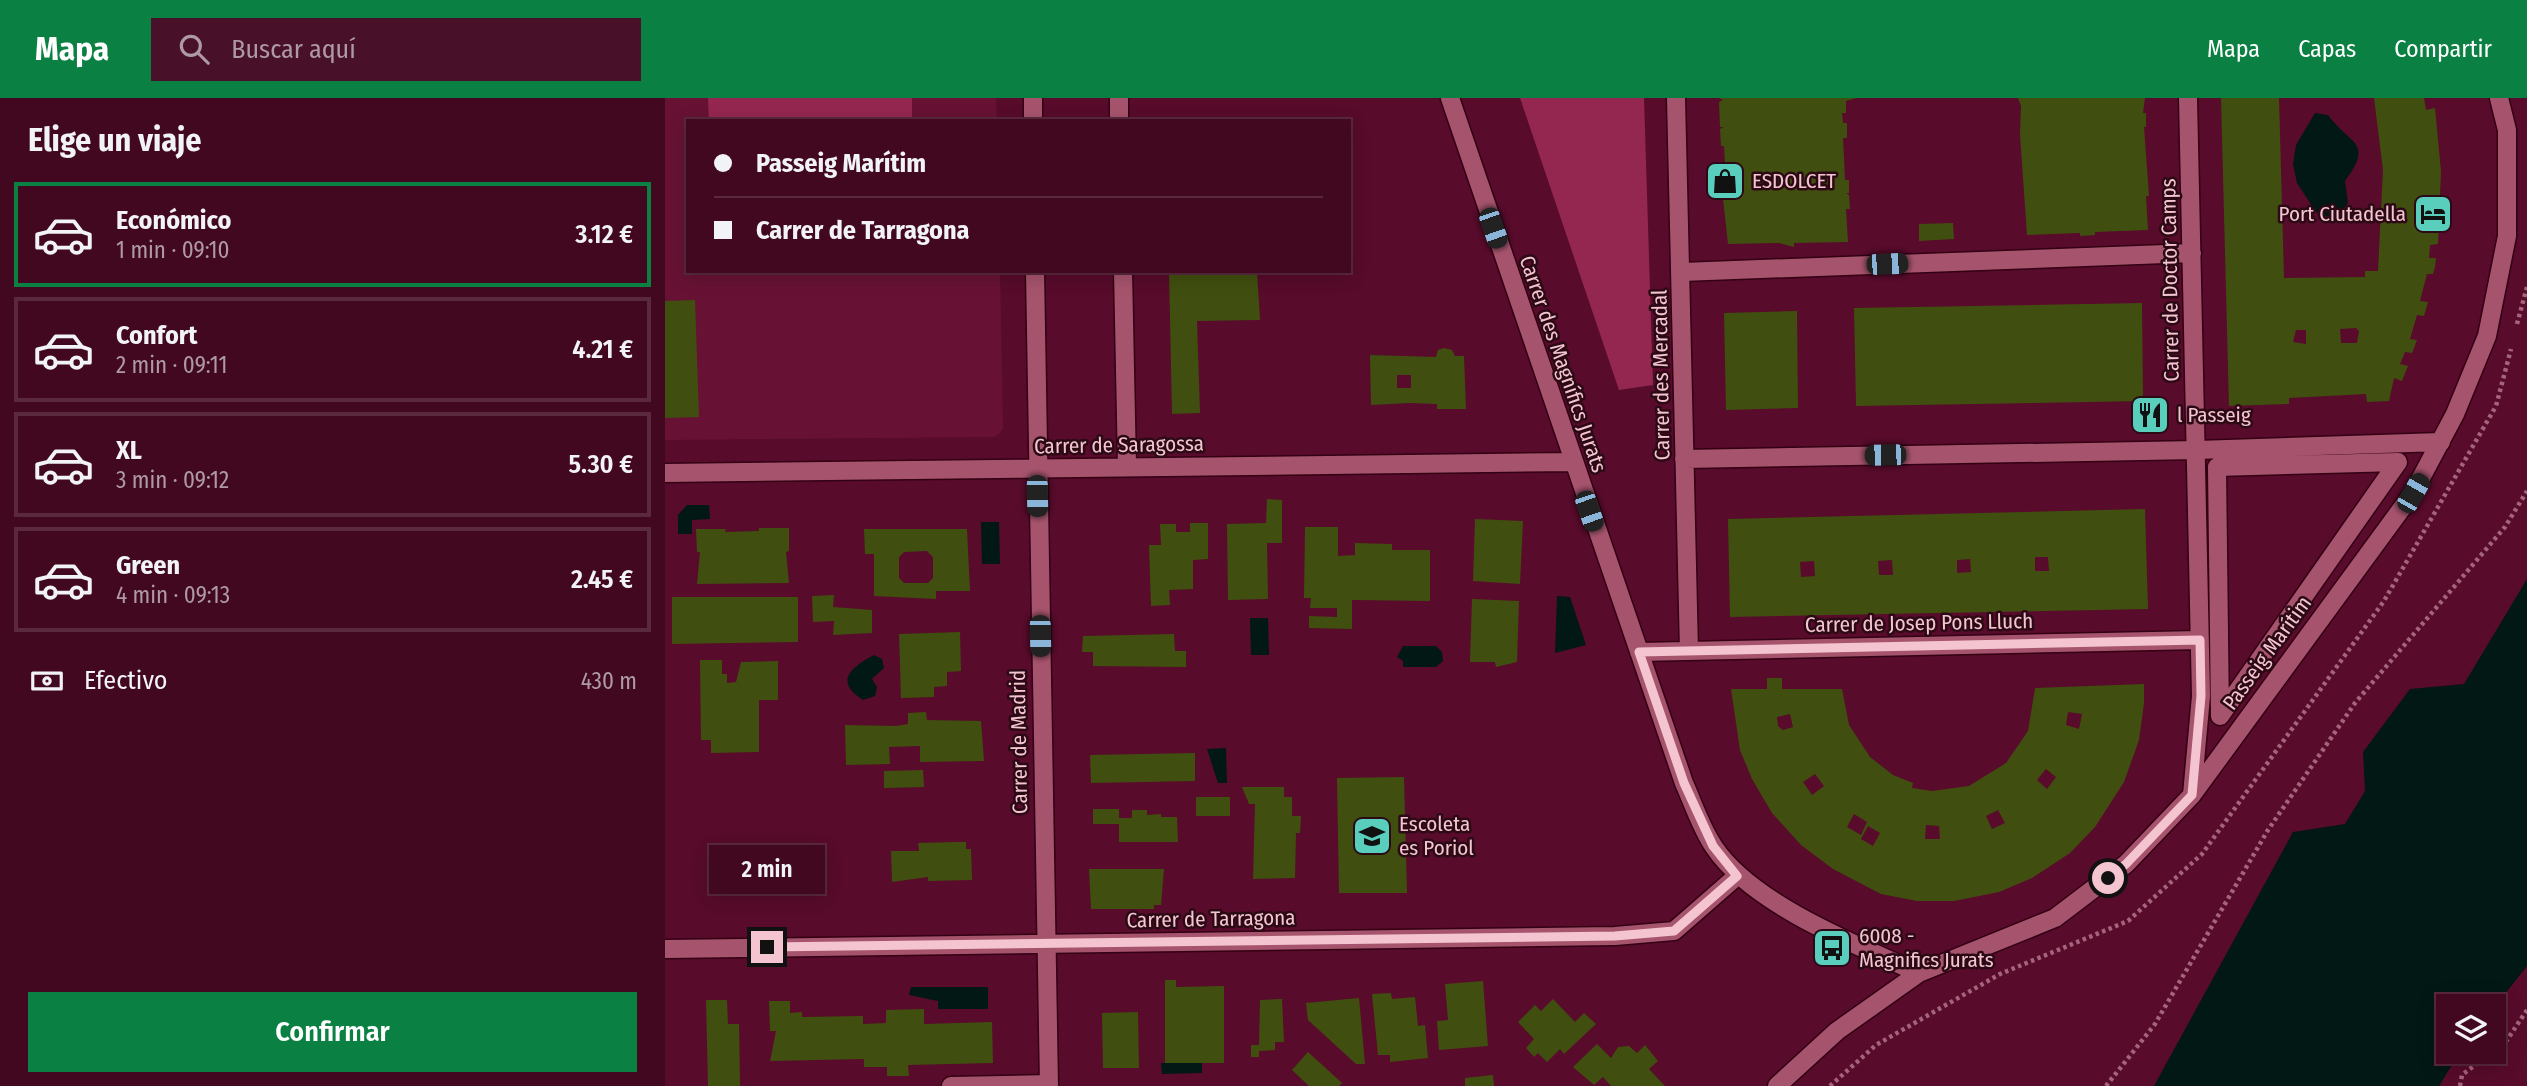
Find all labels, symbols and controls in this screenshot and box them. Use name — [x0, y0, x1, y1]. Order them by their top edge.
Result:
search box — [151, 18, 641, 81]
text: Mapa — [35, 29, 109, 69]
icon: search — [175, 30, 213, 68]
text: Buscar aquí — [231, 34, 356, 65]
text: Mapa — [2207, 35, 2260, 63]
text: Capas — [2298, 35, 2356, 63]
text: Compartir — [2394, 35, 2492, 63]
text: Elige un viaje — [28, 121, 201, 159]
text: Passeig Marítim — [756, 148, 926, 179]
shop icon: ESDOLCET — [1704, 160, 1746, 202]
place label: ESDOLCET — [1752, 168, 1836, 194]
street label: Carrer de Doctor Camps — [2155, 178, 2185, 382]
hotel icon: Port Ciutadella — [2412, 193, 2454, 235]
place label: Port Ciutadella — [2279, 201, 2406, 227]
icon: car — [32, 203, 95, 266]
text: Económico — [116, 205, 231, 236]
car — [1477, 205, 1510, 251]
text: Carrer de Tarragona — [756, 215, 970, 246]
text: 3.12 € — [575, 219, 633, 250]
text: 1 min · 09:10 — [116, 236, 230, 264]
street label: Carrer des Magnífics Jurats — [1514, 252, 1612, 476]
car — [1866, 253, 1909, 275]
street label: Carrer des Mercadal — [1647, 289, 1675, 461]
icon: car — [32, 318, 95, 381]
text: Confort — [116, 320, 197, 351]
text: 4.21 € — [572, 334, 633, 365]
text: 2 min · 09:11 — [116, 351, 227, 379]
restaurant icon: l Passeig — [2129, 394, 2171, 436]
place label: l Passeig — [2177, 402, 2251, 428]
street label: Carrer de Saragossa — [1034, 431, 1204, 459]
icon: car — [32, 433, 95, 496]
text: XL — [116, 435, 142, 466]
car — [1864, 444, 1907, 466]
text: 5.30 € — [569, 449, 633, 480]
text: 3 min · 09:12 — [116, 466, 229, 494]
car — [2394, 470, 2433, 516]
car — [1027, 475, 1048, 517]
car — [1573, 488, 1606, 534]
icon: car — [32, 548, 95, 611]
text: Green — [116, 550, 180, 581]
text: 2.45 € — [571, 564, 633, 595]
text: 4 min · 09:13 — [116, 581, 230, 609]
street label: Passeig Marítim — [2217, 591, 2317, 715]
street label: Carrer de Josep Pons Lluch — [1805, 608, 2033, 638]
car — [1030, 615, 1051, 657]
icon: cash — [28, 662, 66, 700]
text: Efectivo — [84, 665, 168, 696]
text: 430 m — [581, 667, 637, 695]
street label: Carrer de Madrid — [1005, 670, 1033, 814]
place label: Escoleta es Poriol — [1399, 811, 1474, 861]
school or university icon: Escoleta es Poriol — [1351, 815, 1393, 857]
callout: 2 min — [709, 846, 825, 894]
text: 2 min — [741, 855, 793, 883]
route start — [2092, 862, 2124, 894]
street label: Carrer de Tarragona — [1126, 905, 1296, 933]
place label: 6008 - Magnifics Jurats — [1859, 923, 1994, 973]
bus stop icon: 6008 - Magnifics Jurats — [1811, 927, 1853, 969]
route end — [751, 931, 783, 963]
button: Confirmar — [28, 992, 637, 1072]
map controls — [2436, 994, 2506, 1064]
button: layers — [2436, 994, 2506, 1064]

